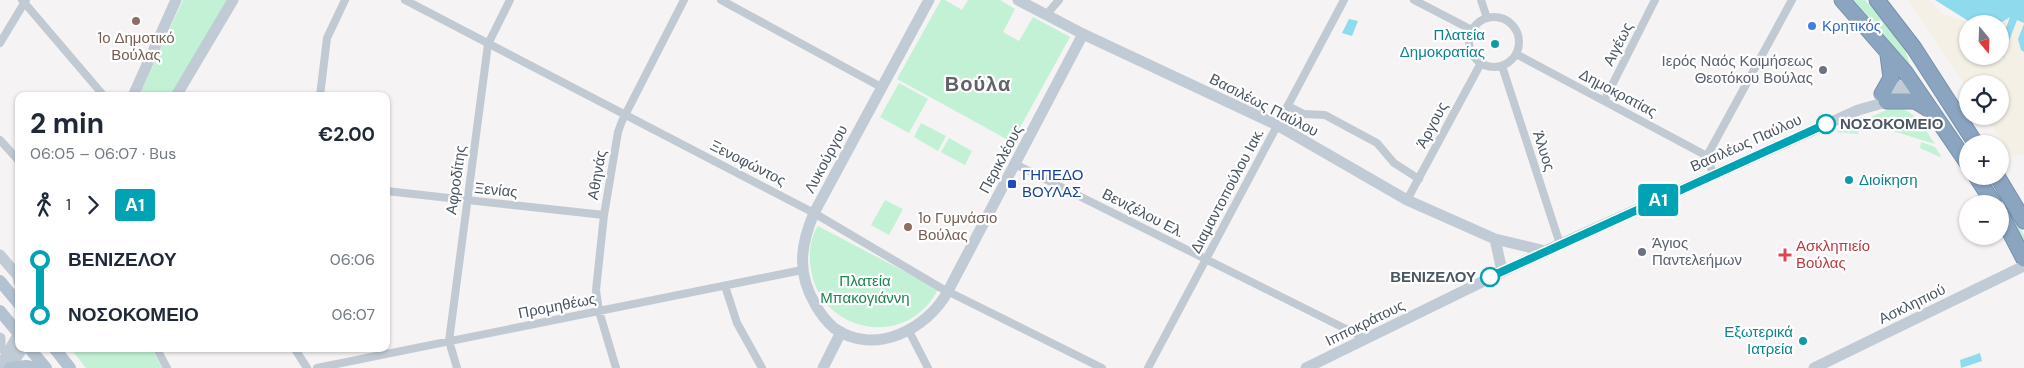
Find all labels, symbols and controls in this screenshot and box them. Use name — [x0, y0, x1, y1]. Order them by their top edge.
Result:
marker: 1ο Δημοτικό Βούλας — [130, 15, 142, 27]
north arrow — [1959, 15, 2009, 65]
map controls — [1959, 15, 2009, 245]
place label: Κρητικός — [1822, 16, 1881, 36]
street label: Αιγέως — [1599, 19, 1637, 69]
marker: Κρητικός — [1806, 20, 1818, 32]
place label: Πλατεία Δημοκρατίας — [1400, 25, 1485, 62]
place label: 1ο Δημοτικό Βούλας — [97, 28, 175, 65]
marker: Πλατεία Δημοκρατίας — [1489, 38, 1501, 50]
place label: Ιερός Ναός Κοιμήσεως Θεοτόκου Βούλας — [1662, 51, 1813, 88]
street label: Δημοκρατίας — [1576, 64, 1660, 122]
marker: Ιερός Ναός Κοιμήσεως Θεοτόκου Βούλας — [1817, 64, 1829, 76]
street label: Βασιλέως Παύλου — [1206, 69, 1322, 141]
district label: Βούλα — [945, 71, 1011, 97]
button: locate — [1959, 75, 2009, 125]
street label: Άργους — [1411, 98, 1453, 152]
text: 2 min — [30, 105, 104, 142]
street label: Βασιλέως Παύλου — [1687, 109, 1805, 177]
marker: ΝΟΣΟΚΟΜΕΙΟ — [1816, 114, 1836, 134]
place label: ΝΟΣΟΚΟΜΕΙΟ — [1840, 114, 1944, 134]
street label: Λυκούργου — [800, 121, 852, 197]
street label: Περικλέους — [975, 121, 1027, 197]
text: €2.00 — [318, 122, 375, 147]
street label: Διαμαντοπούλου Ιακ. — [1186, 125, 1268, 257]
street label: Άλυος — [1528, 128, 1560, 174]
street label: Ξενοφώντος — [707, 135, 789, 191]
button: + — [1959, 135, 2009, 185]
text: 06:05 – 06:07 · Bus — [30, 143, 176, 164]
street label: Αφροδίτης — [441, 144, 471, 216]
street label: Αθηνάς — [583, 149, 611, 201]
place label: ΓΗΠΕΔΟ ΒΟΥΛΑΣ — [1022, 165, 1083, 202]
place label: Διοίκηση — [1859, 170, 1917, 190]
marker: Διοίκηση — [1843, 174, 1855, 186]
street label: Ξενίας — [473, 178, 519, 202]
marker: ΓΗΠΕΔΟ ΒΟΥΛΑΣ — [1006, 178, 1018, 190]
street label: Βενιζέλου Ελ. — [1099, 184, 1187, 242]
line badge: Α1 — [1636, 184, 1680, 216]
text: Α1 — [1648, 188, 1668, 212]
icon: walk — [30, 191, 58, 219]
icon: forward — [79, 191, 107, 219]
text: Α1 — [125, 193, 145, 217]
text: 1 — [66, 194, 71, 215]
button: − — [1959, 195, 2009, 245]
place label: 1ο Γυμνάσιο Βούλας — [918, 208, 997, 245]
marker: 1ο Γυμνάσιο Βούλας — [902, 221, 914, 233]
place label: Άγιος Παντελεήμων — [1652, 233, 1742, 270]
place label: Ασκληπιείο Βούλας — [1796, 236, 1870, 273]
marker: Άγιος Παντελεήμων — [1636, 246, 1648, 258]
text: ΒΕΝΙΖΕΛΟΥ — [68, 247, 177, 272]
marker: Ασκληπιείο Βούλας — [1778, 248, 1792, 262]
text: 06:06 — [330, 249, 375, 270]
place label: ΒΕΝΙΖΕΛΟΥ — [1390, 267, 1476, 287]
marker: ΒΕΝΙΖΕΛΟΥ — [1480, 267, 1500, 287]
park label: Πλατεία Μπακογιάννη — [820, 271, 910, 308]
street label: Ασκληπιού — [1875, 279, 1949, 329]
street label: Προμηθέως — [516, 289, 598, 323]
street label: Ιπποκράτους — [1322, 295, 1408, 351]
text: ΝΟΣΟΚΟΜΕΙΟ — [68, 302, 199, 327]
text: 06:07 — [332, 304, 375, 325]
place label: Εξωτερικά Ιατρεία — [1724, 322, 1793, 359]
marker: Εξωτερικά Ιατρεία — [1797, 335, 1809, 347]

